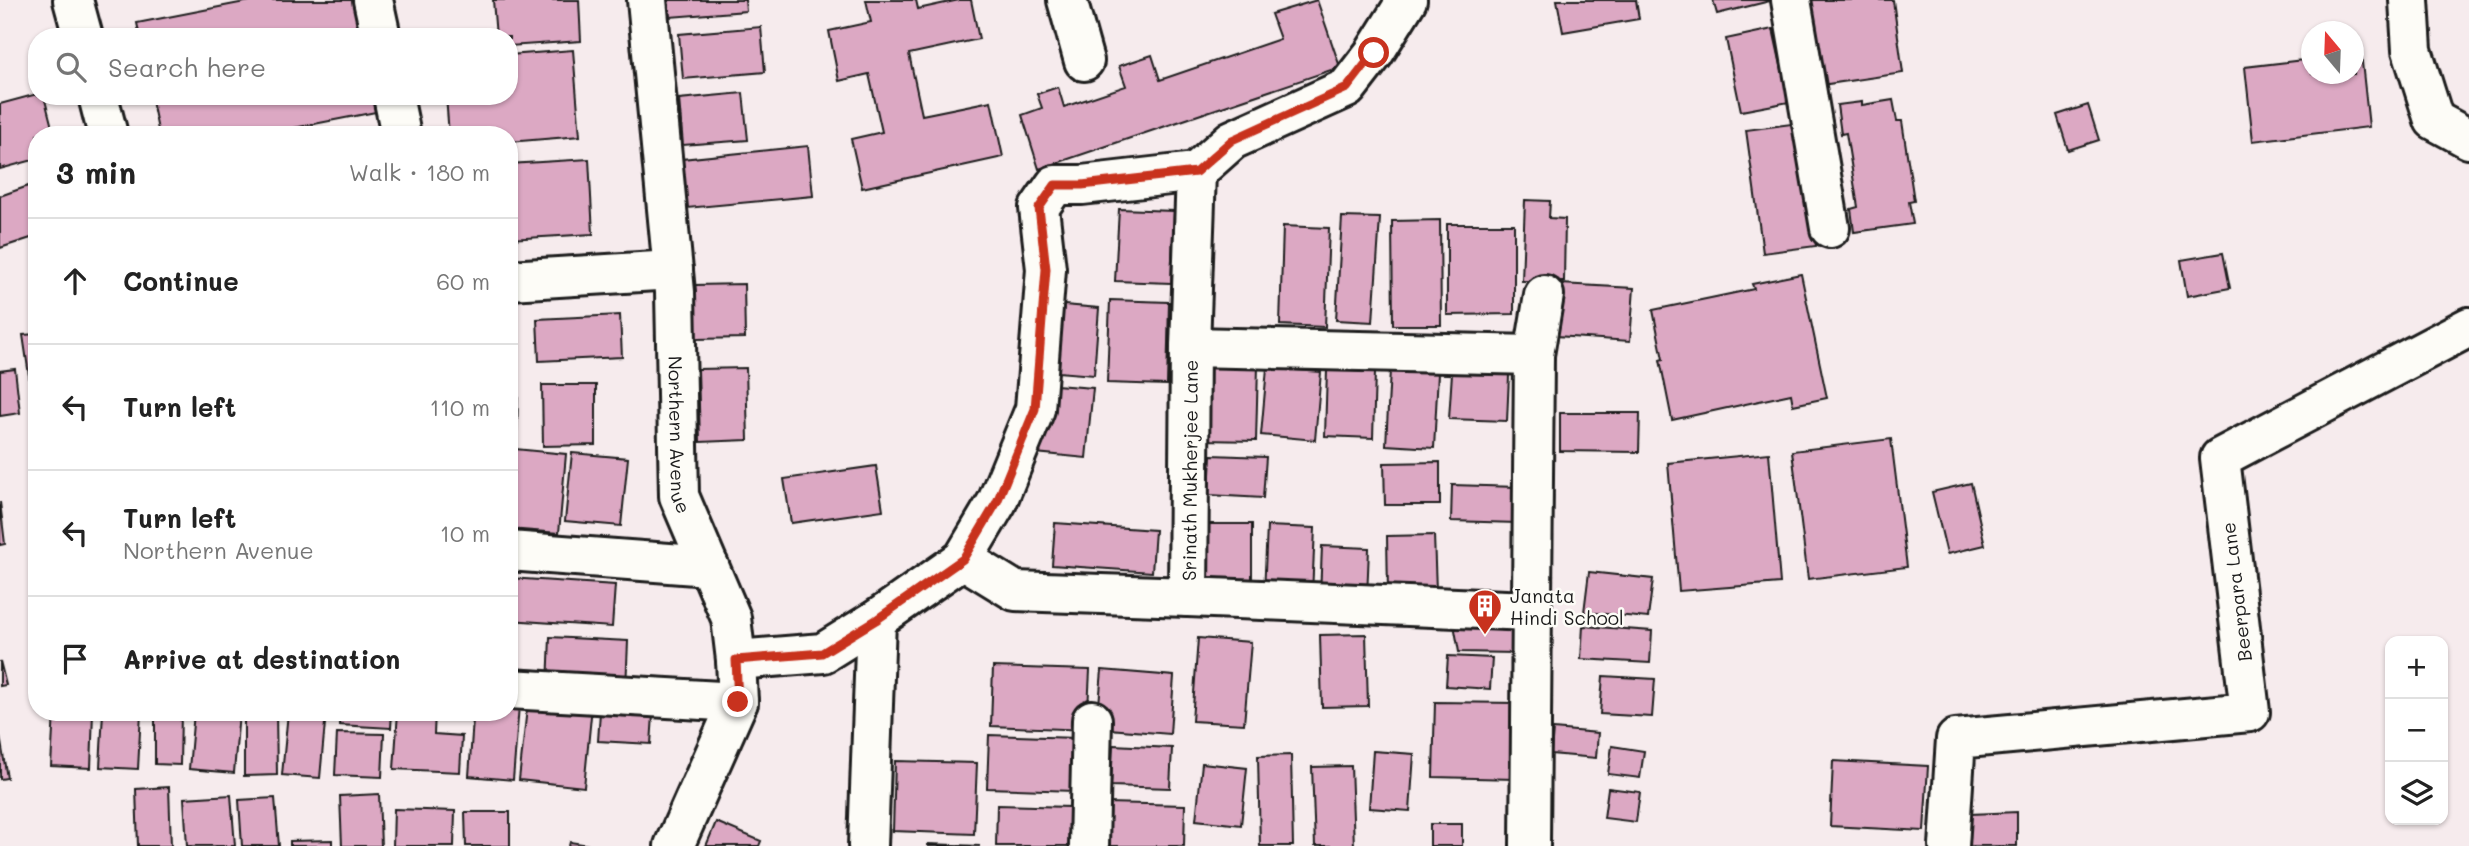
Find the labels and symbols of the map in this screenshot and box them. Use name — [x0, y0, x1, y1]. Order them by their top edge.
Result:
north arrow — [2301, 21, 2364, 84]
route start — [1358, 37, 1389, 68]
street label: Northern Avenue — [664, 356, 697, 517]
street label: Srinath Mukherjee Lane — [1176, 359, 1202, 581]
street label: Beerpara Lane — [2215, 521, 2257, 663]
place label: Janata Hindi School — [1510, 583, 1624, 630]
building icon: Janata Hindi School — [1466, 587, 1504, 636]
route end — [722, 686, 753, 717]

